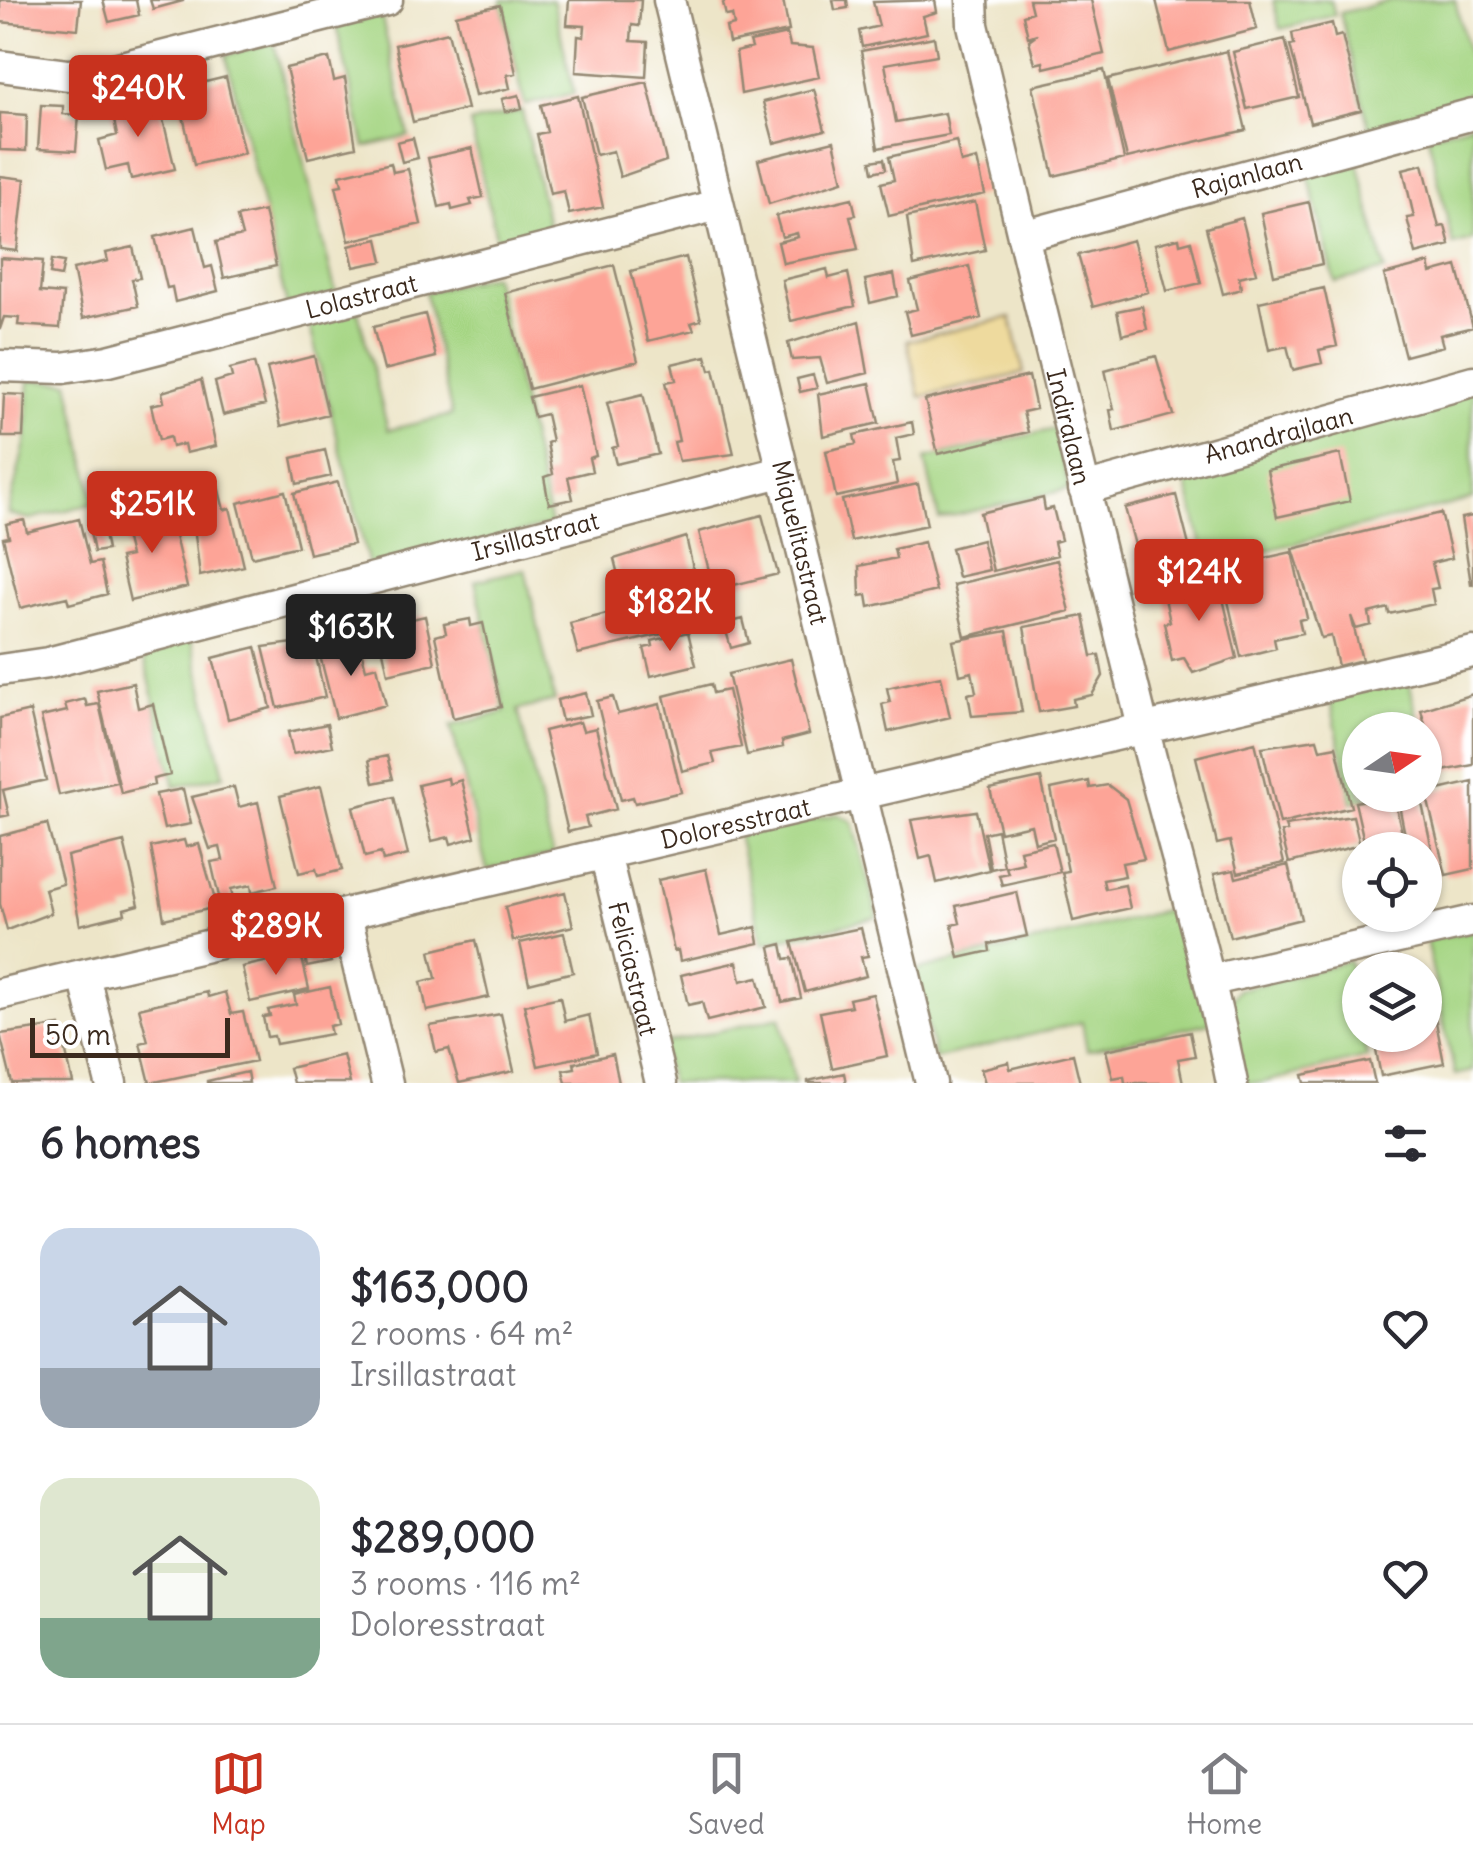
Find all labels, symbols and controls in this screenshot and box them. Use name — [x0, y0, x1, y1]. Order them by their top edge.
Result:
pin: $240K — [68, 55, 208, 140]
text: $240K — [91, 67, 185, 108]
street label: Rajanlaan — [1188, 145, 1306, 206]
street label: Lolastraat — [302, 267, 420, 326]
street label: Indiralaan — [1040, 365, 1099, 488]
street label: Anandrajlaan — [1201, 399, 1356, 471]
street label: Miquelitastraat — [765, 457, 836, 628]
pin: $251K — [82, 471, 222, 556]
text: $251K — [109, 483, 195, 524]
street label: Irsillastraat — [468, 504, 602, 568]
pin: $124K — [1129, 539, 1269, 624]
text: $124K — [1156, 551, 1242, 592]
pin: $182K — [600, 569, 740, 654]
text: $182K — [627, 581, 713, 622]
pin: $163K — [281, 594, 421, 679]
text: $163K — [308, 606, 394, 647]
north arrow — [1342, 712, 1442, 812]
map controls — [1342, 712, 1442, 1052]
street label: Doloresstraat — [658, 790, 813, 856]
button: locate — [1342, 832, 1442, 932]
pin: $289K — [206, 893, 346, 978]
street label: Feliciastraat — [601, 898, 665, 1039]
text: $289K — [230, 905, 322, 946]
button: layers — [1342, 952, 1442, 1052]
scale bar — [30, 1013, 230, 1058]
text: 50 m — [45, 1017, 111, 1053]
icon: filters — [1378, 1116, 1433, 1171]
text: 6 homes — [40, 1117, 201, 1169]
text: $163,000 — [350, 1261, 529, 1313]
icon: home — [120, 1268, 240, 1388]
icon: heart — [1378, 1301, 1433, 1356]
text: 2 rooms · 64 m² — [350, 1313, 573, 1354]
text: Irsillastraat — [350, 1354, 516, 1395]
text: $289,000 — [350, 1511, 535, 1563]
icon: home — [120, 1518, 240, 1638]
icon: heart — [1378, 1551, 1433, 1606]
text: 3 rooms · 116 m² — [350, 1563, 581, 1604]
text: Doloresstraat — [350, 1604, 545, 1645]
tab: Map — [211, 1746, 266, 1842]
tab: Saved — [688, 1746, 765, 1842]
tab: Home — [1187, 1746, 1262, 1842]

